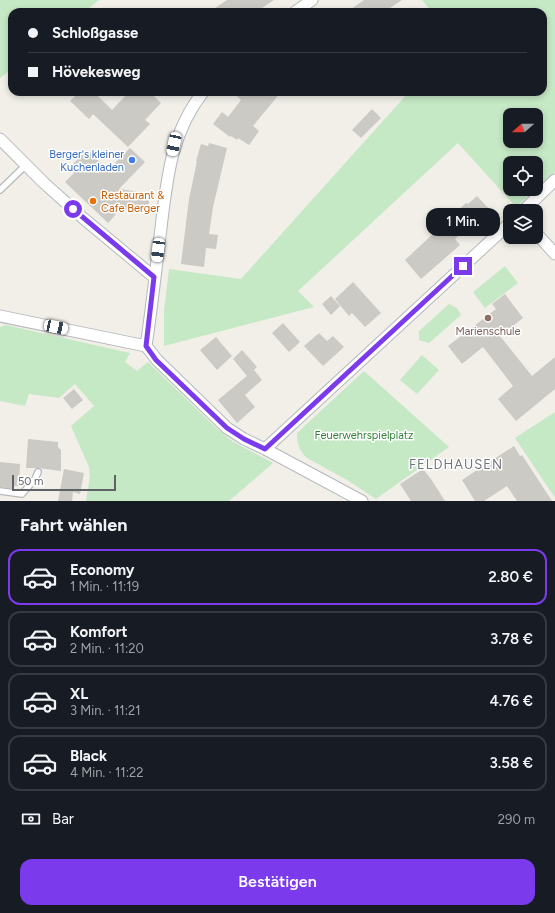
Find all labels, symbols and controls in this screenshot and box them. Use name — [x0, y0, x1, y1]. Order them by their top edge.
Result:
text: Schloßgasse — [52, 24, 138, 42]
text: Hövekesweg — [52, 63, 141, 81]
north arrow — [503, 108, 543, 148]
map controls — [503, 108, 543, 244]
car — [166, 131, 182, 157]
place label: Berger's kleiner Kuchenladen — [49, 148, 124, 174]
marker: Berger's kleiner Kuchenladen — [127, 155, 137, 165]
button: locate — [503, 156, 543, 196]
place label: Restaurant & Cafe Berger — [101, 189, 164, 215]
marker: Restaurant & Cafe Berger — [88, 196, 98, 206]
route start — [64, 200, 82, 218]
button: layers — [503, 204, 543, 244]
callout: 1 Min. — [426, 208, 500, 236]
text: 1 Min. — [446, 214, 480, 229]
car — [151, 237, 165, 263]
route end — [454, 257, 472, 275]
marker: Marienschule — [483, 313, 493, 323]
car — [43, 319, 69, 335]
place label: Marienschule — [455, 325, 521, 338]
park label: Feuerwehrspielplatz — [315, 429, 413, 442]
district label: FELDHAUSEN — [409, 457, 503, 472]
scale bar — [12, 473, 116, 492]
text: 50 m — [18, 475, 43, 488]
text: Fahrt wählen — [20, 514, 127, 536]
icon: car — [22, 559, 58, 595]
text: Economy — [70, 561, 135, 579]
text: 2.80 € — [488, 568, 533, 586]
text: 1 Min. · 11:19 — [70, 579, 139, 594]
icon: car — [22, 621, 58, 657]
text: Komfort — [70, 623, 127, 641]
text: 3.78 € — [490, 630, 533, 648]
text: 2 Min. · 11:20 — [70, 641, 144, 656]
icon: car — [22, 683, 58, 719]
text: XL — [70, 685, 88, 703]
text: 4.76 € — [489, 692, 533, 710]
text: 3 Min. · 11:21 — [70, 703, 141, 718]
icon: car — [22, 745, 58, 781]
text: Black — [70, 747, 107, 765]
text: 3.58 € — [490, 754, 533, 772]
text: 4 Min. · 11:22 — [70, 765, 144, 780]
icon: cash — [20, 808, 42, 830]
text: Bar — [52, 810, 74, 828]
text: 290 m — [498, 812, 535, 827]
button: Bestätigen — [20, 859, 535, 905]

